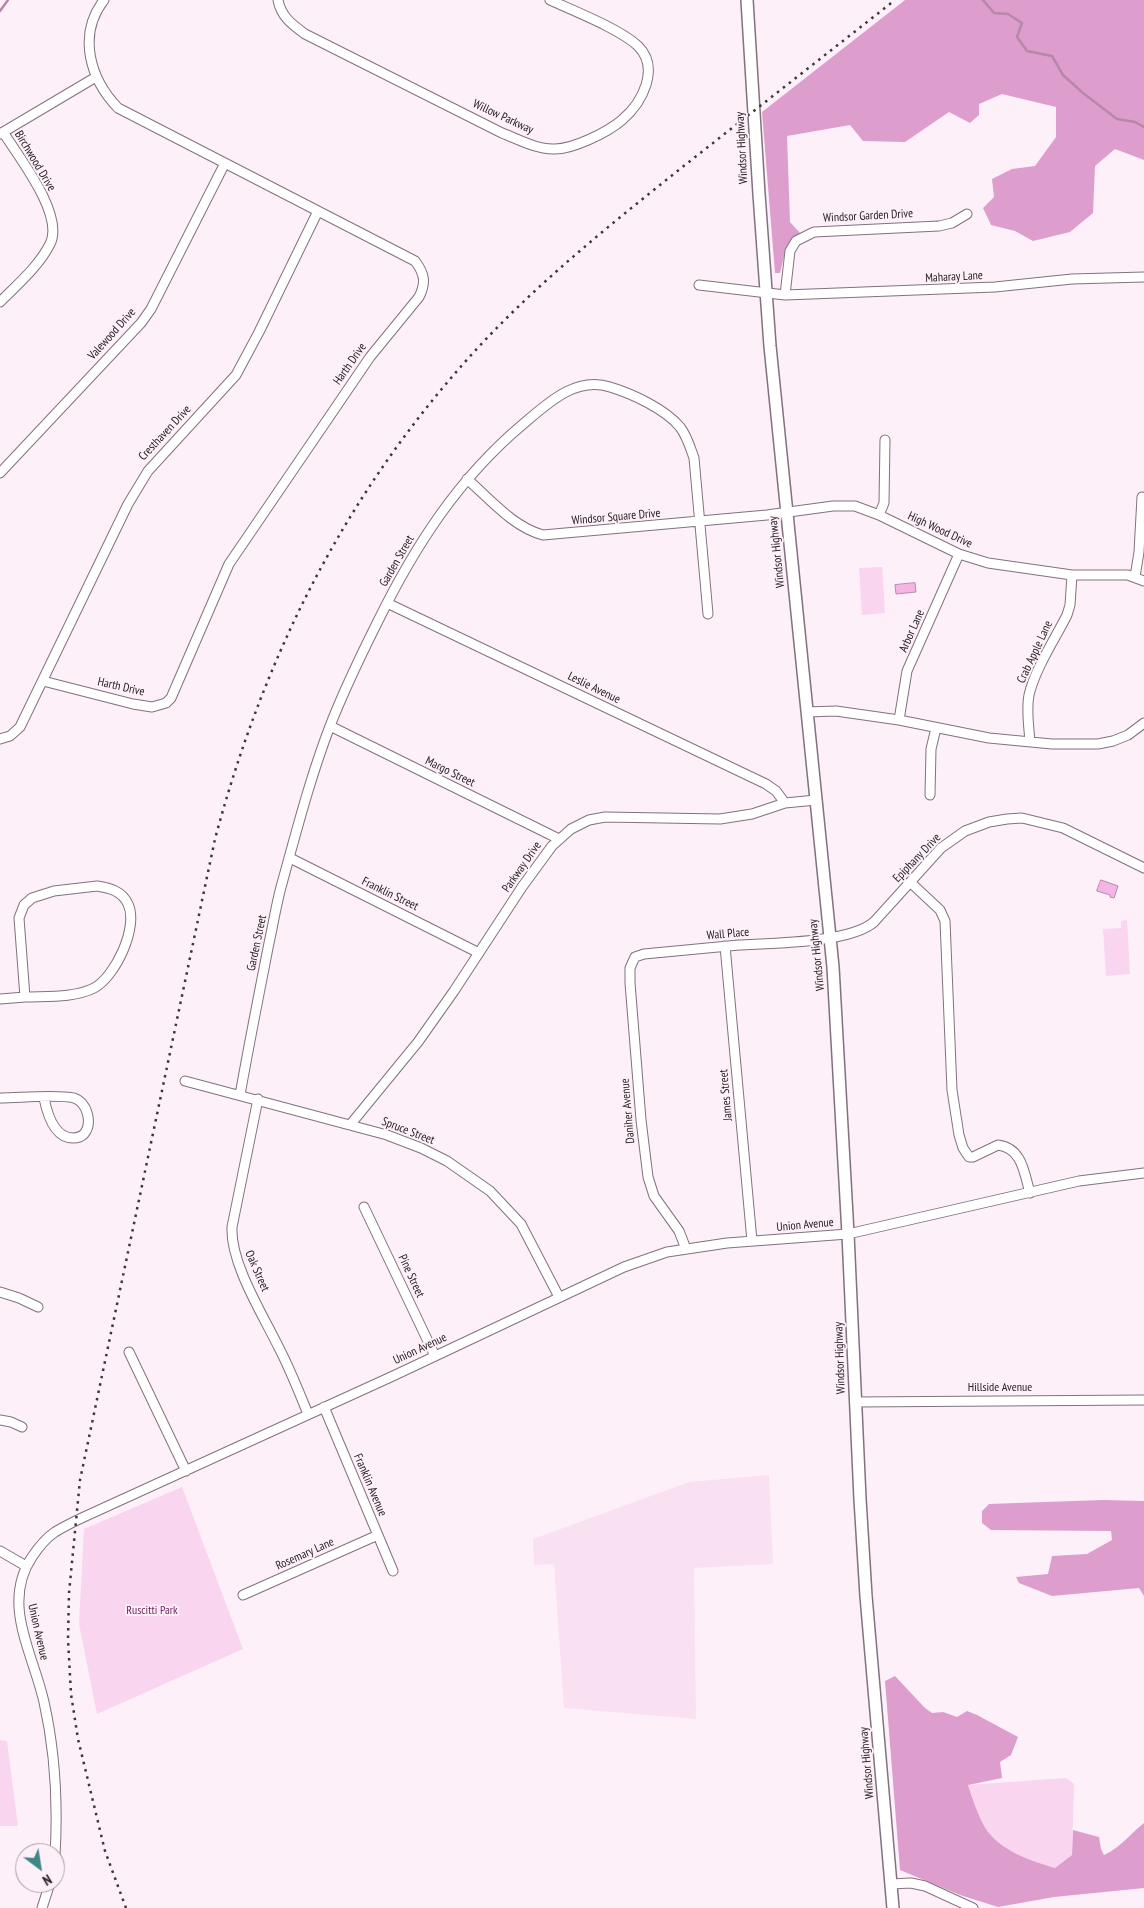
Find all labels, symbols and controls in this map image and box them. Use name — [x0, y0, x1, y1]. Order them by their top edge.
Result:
street label: Willow Parkway — [470, 97, 536, 137]
street label: Windsor Highway — [733, 112, 751, 184]
street label: Birchwood Drive — [11, 128, 59, 194]
street label: Windsor Garden Drive — [823, 206, 913, 226]
street label: Maharay Lane — [925, 268, 983, 286]
street label: Valewood Drive — [85, 305, 139, 363]
street label: Harth Drive — [330, 340, 370, 388]
street label: Cresthaven Drive — [136, 402, 194, 464]
street label: Windsor Square Drive — [571, 506, 661, 528]
street label: High Wood Drive — [905, 509, 975, 551]
street label: Windsor Highway — [766, 515, 788, 589]
street label: Garden Street — [377, 533, 417, 589]
street label: Arbor Lane — [896, 608, 928, 654]
street label: Crab Apple Lane — [1014, 618, 1056, 686]
street label: Leslie Avenue — [565, 669, 623, 707]
street label: Harth Drive — [96, 675, 146, 699]
street label: Margo Street — [423, 754, 477, 790]
street label: Epiphany Drive — [890, 831, 944, 885]
street label: Parkway Drive — [499, 839, 545, 895]
street label: Franklin Street — [359, 874, 421, 914]
street label: Garden Street — [244, 914, 270, 972]
street label: Windsor Highway — [806, 918, 828, 992]
street label: Wall Place — [706, 925, 750, 943]
street label: James Street — [717, 1069, 735, 1121]
street label: Daniher Avenue — [618, 1078, 638, 1144]
street label: Spruce Street — [380, 1114, 436, 1148]
street label: Union Avenue — [776, 1215, 834, 1235]
street label: Oak Street — [242, 1248, 272, 1294]
street label: Pine Street — [395, 1252, 427, 1300]
street label: Windsor Highway — [832, 1322, 848, 1394]
street label: Union Avenue — [391, 1330, 449, 1368]
street label: Hillside Avenue — [968, 1381, 1032, 1395]
street label: Franklin Avenue — [350, 1452, 390, 1518]
street label: Rosemary Lane — [274, 1535, 336, 1573]
street label: Union Avenue — [25, 1602, 51, 1662]
park label: Ruscitti Park — [126, 1604, 178, 1618]
street label: Windsor Highway — [857, 1726, 877, 1800]
north arrow — [15, 1843, 65, 1893]
text: N — [39, 1870, 55, 1890]

